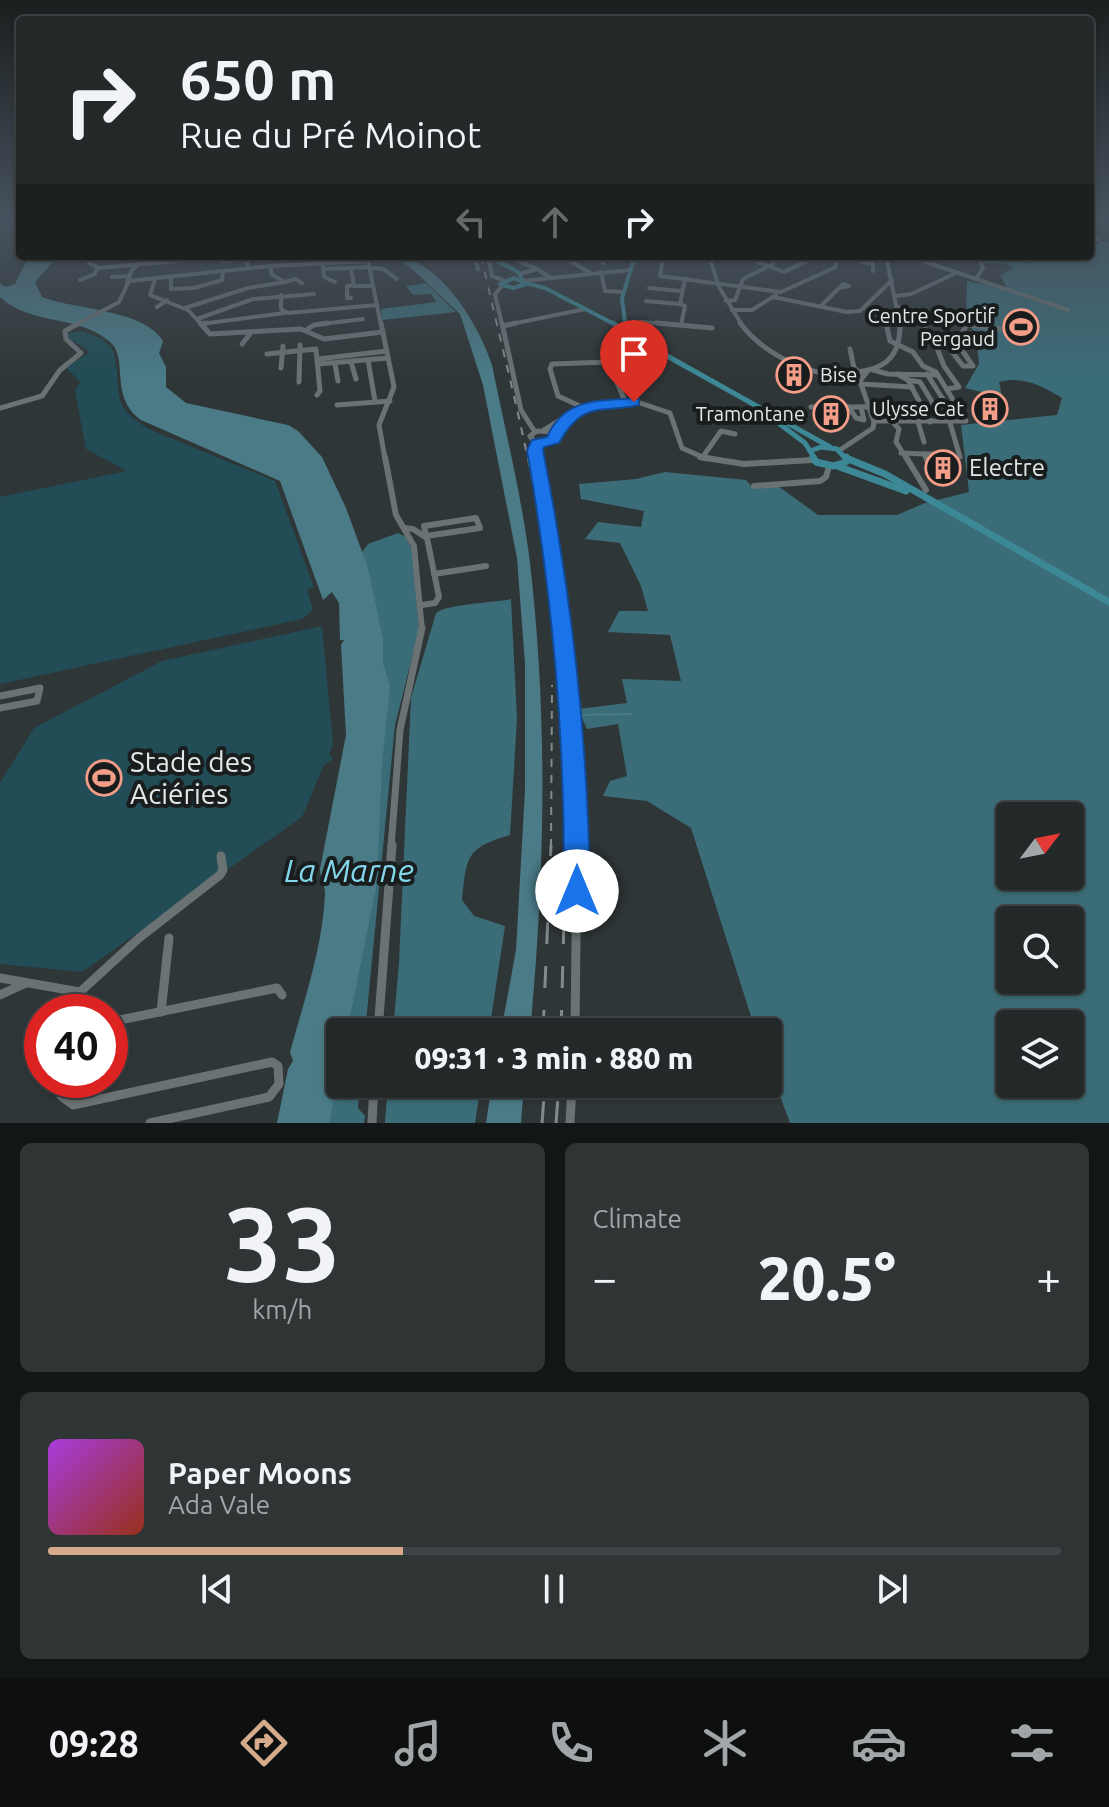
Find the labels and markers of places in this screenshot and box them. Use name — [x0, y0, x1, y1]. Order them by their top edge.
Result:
place label: Centre Sportif Pergaud — [867, 304, 995, 350]
sports icon: Centre Sportif Pergaud — [1002, 308, 1040, 346]
pin — [600, 320, 668, 402]
building icon: Bise — [775, 356, 813, 394]
place label: Bise — [820, 363, 857, 386]
building icon: Ulysse Cat — [971, 390, 1009, 428]
building icon: Tramontane — [812, 395, 850, 433]
place label: Ulysse Cat — [872, 397, 964, 420]
place label: Tramontane — [696, 402, 805, 425]
building icon: Electre — [924, 449, 962, 487]
place label: Electre — [969, 454, 1045, 481]
place label: Stade des Aciéries — [130, 746, 252, 809]
sports icon: Stade des Aciéries — [85, 759, 123, 797]

